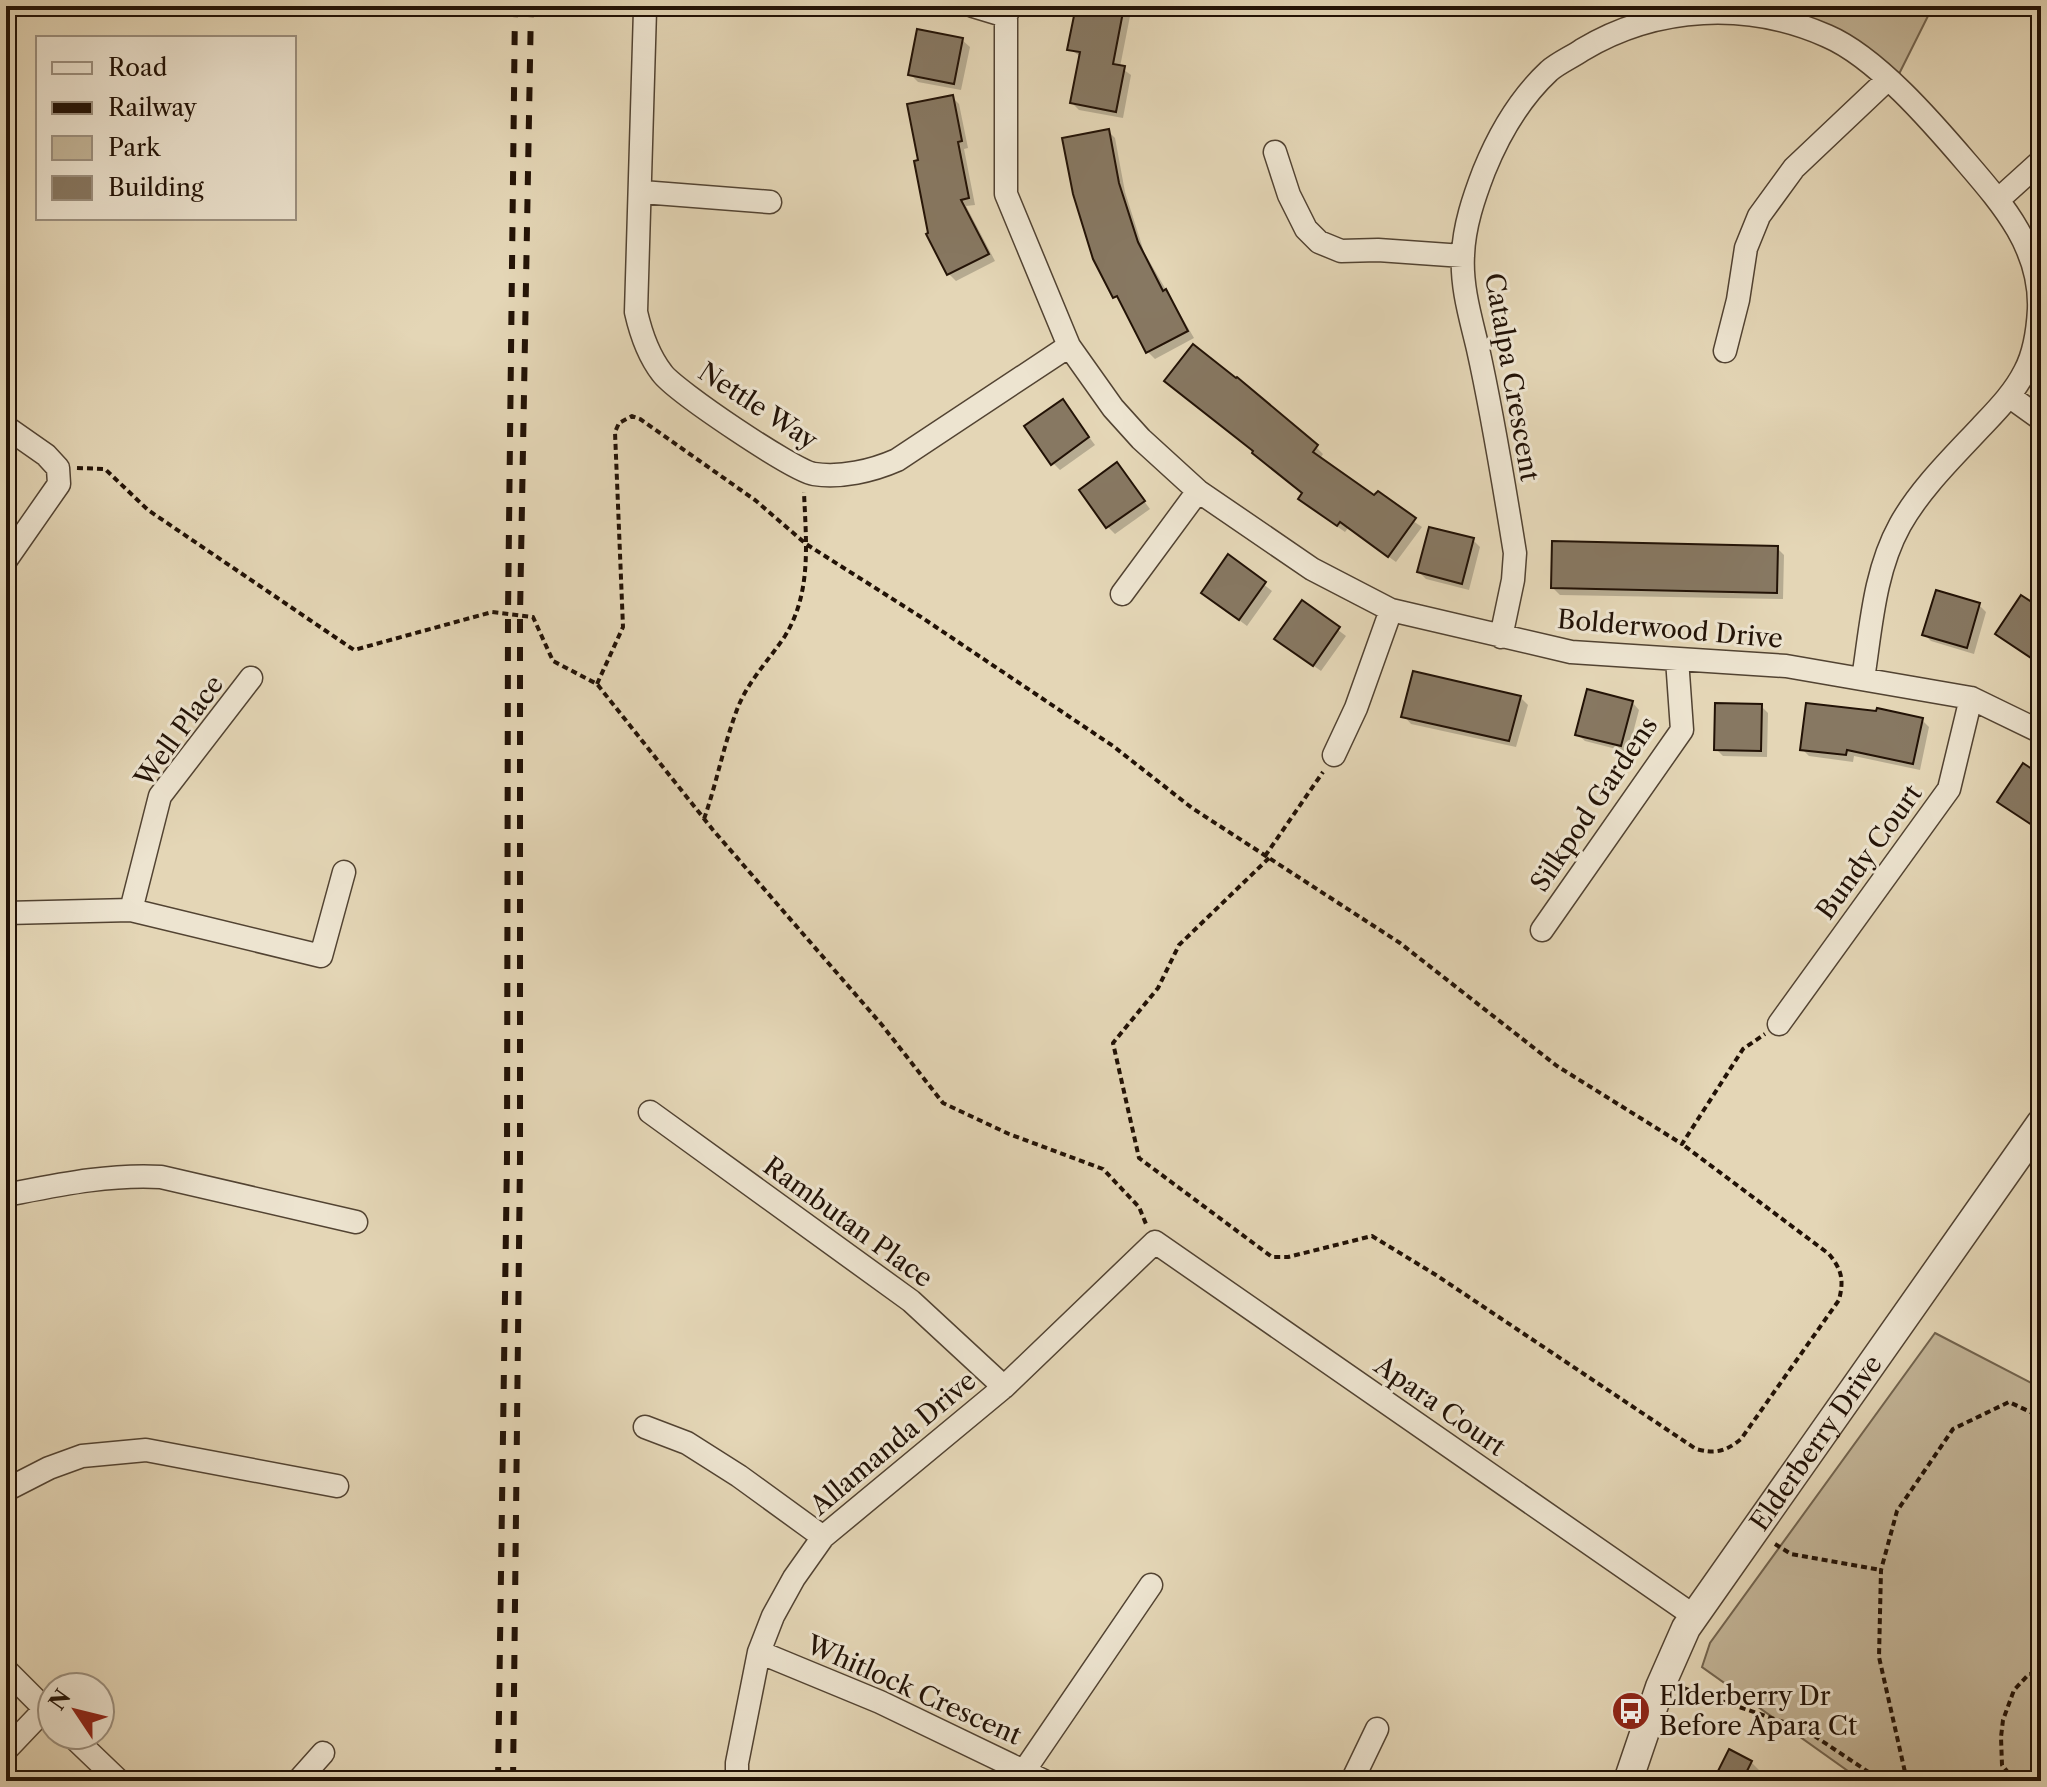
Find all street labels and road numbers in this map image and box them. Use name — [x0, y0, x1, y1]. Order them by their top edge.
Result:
street label: Catalpa Crescent — [1478, 270, 1546, 484]
street label: Nettle Way — [692, 356, 824, 457]
street label: Bolderwood Drive — [1556, 603, 1784, 655]
street label: Well Place — [127, 669, 230, 794]
street label: Silkpod Gardens — [1524, 710, 1664, 898]
street label: Bundy Court — [1809, 778, 1929, 926]
street label: Rambutan Place — [757, 1150, 939, 1294]
street label: Apara Court — [1368, 1349, 1512, 1463]
street label: Elderberry Drive — [1743, 1349, 1889, 1537]
street label: Allamanda Drive — [803, 1364, 982, 1522]
street label: Whitlock Crescent — [801, 1628, 1027, 1752]

